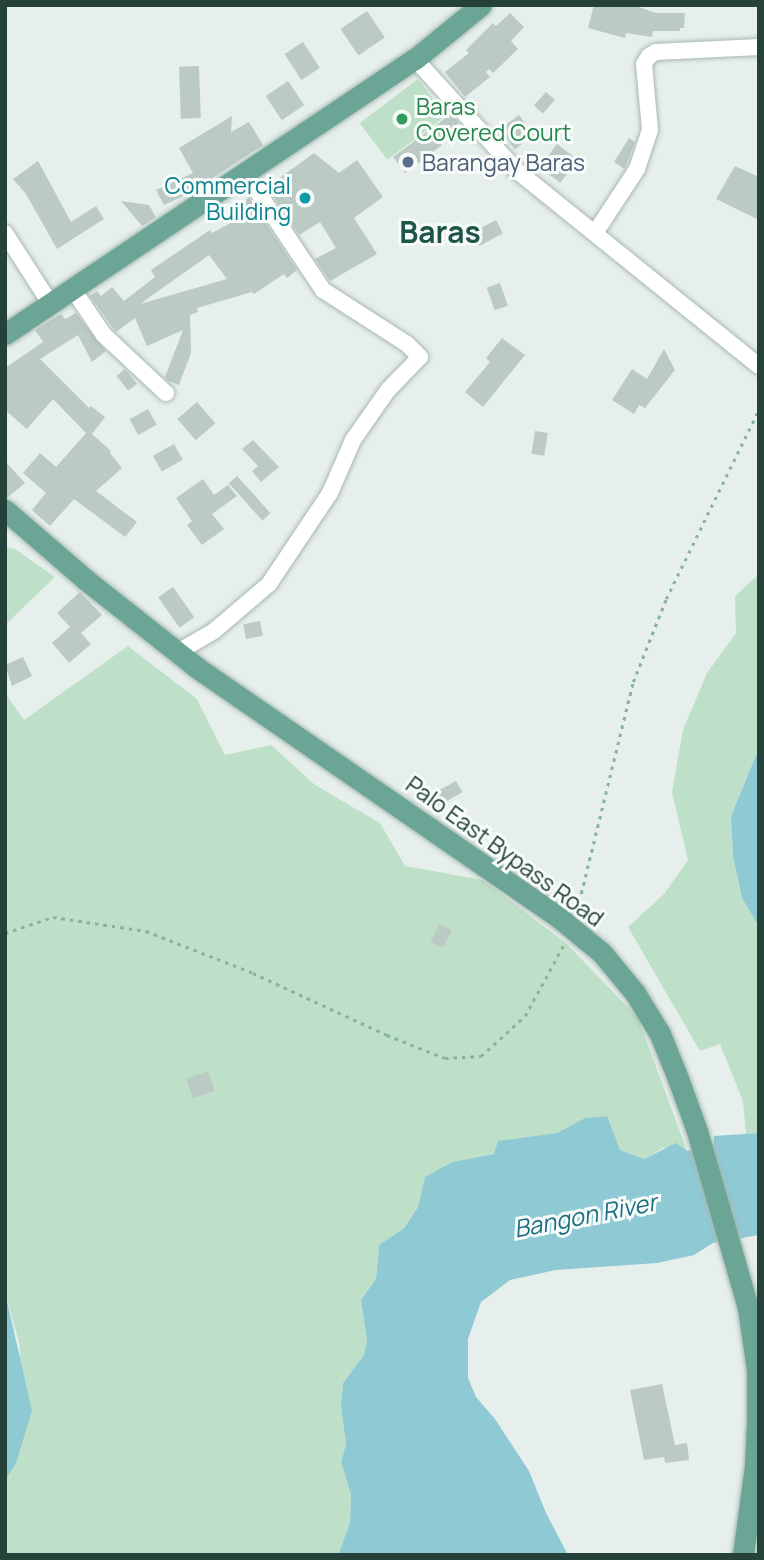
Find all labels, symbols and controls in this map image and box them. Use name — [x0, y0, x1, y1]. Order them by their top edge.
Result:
place label: Baras Covered Court — [416, 92, 571, 146]
marker: Baras Covered Court — [394, 111, 410, 127]
place label: Barangay Baras — [422, 148, 585, 176]
marker: Barangay Baras — [400, 154, 416, 170]
place label: Commercial Building — [165, 171, 291, 225]
marker: Commercial Building — [297, 190, 313, 206]
district label: Baras — [399, 214, 481, 250]
street label: Palo East Bypass Road — [401, 770, 609, 932]
water label: Bangon River — [511, 1187, 659, 1243]

